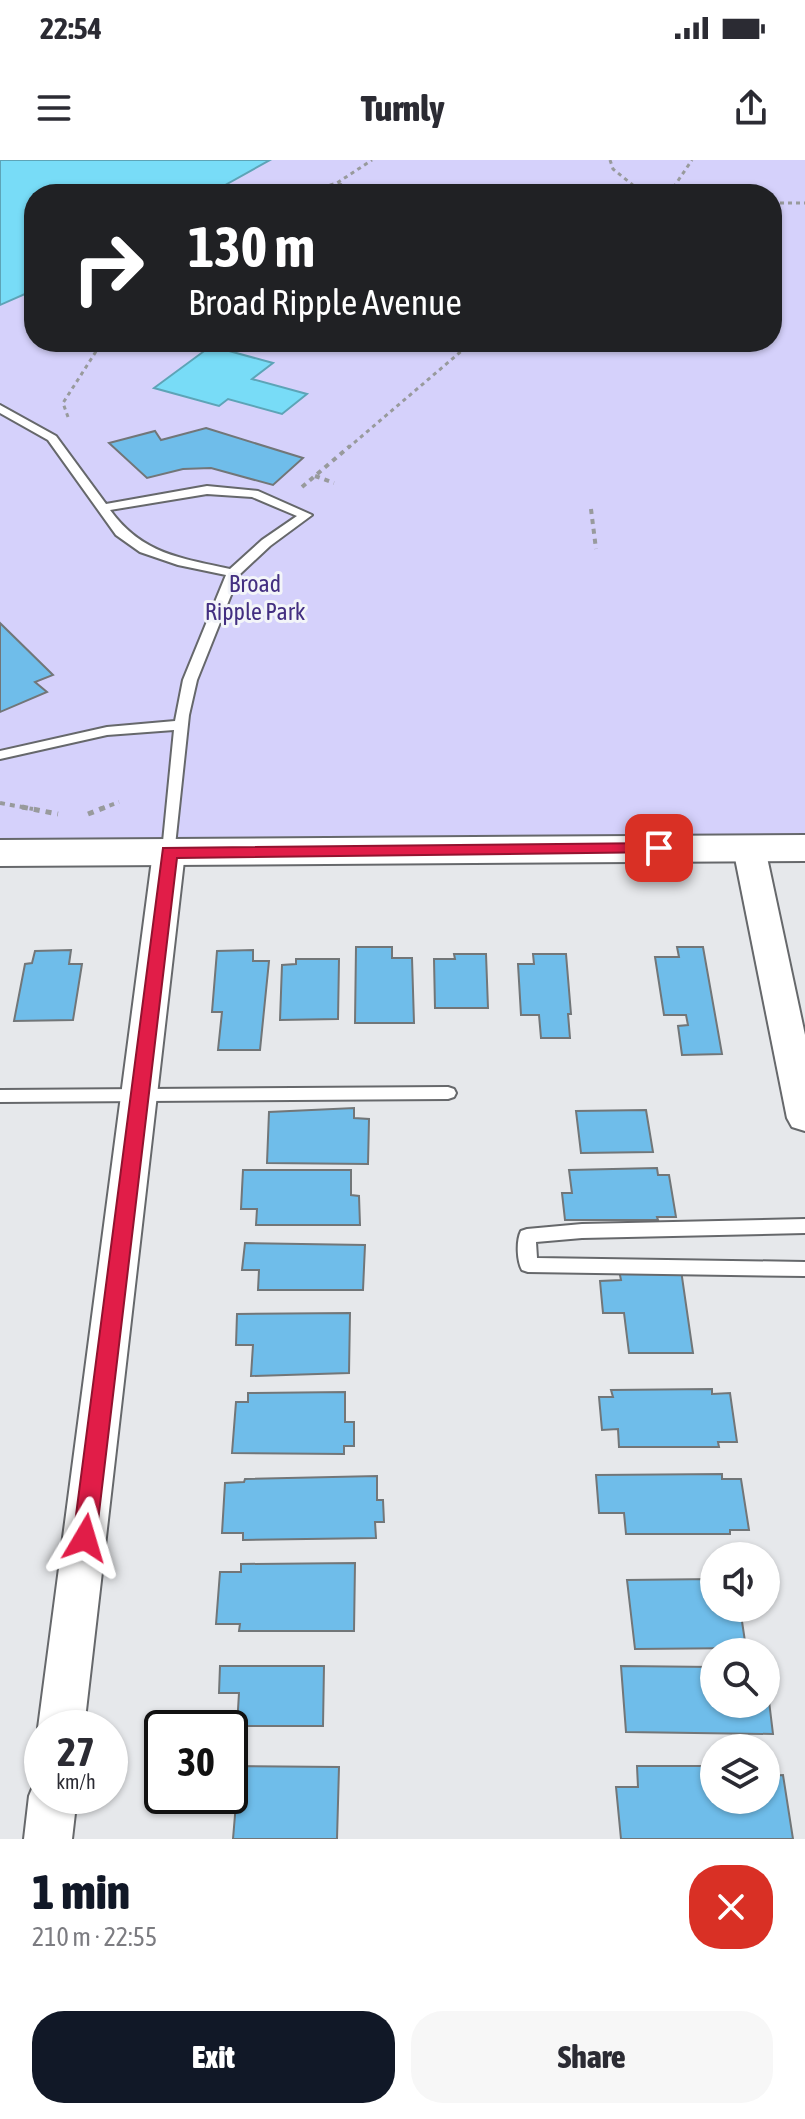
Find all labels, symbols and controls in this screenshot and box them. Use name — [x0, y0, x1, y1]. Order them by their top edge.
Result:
text: 22:54 — [40, 11, 102, 45]
icon: menu — [32, 86, 76, 130]
icon: share — [729, 86, 773, 130]
text: Turnly — [361, 87, 444, 129]
text: 130 m — [188, 215, 315, 279]
icon: right — [56, 216, 160, 320]
text: Broad Ripple Avenue — [188, 281, 462, 323]
park label: Broad Ripple Park — [205, 570, 306, 625]
pin — [625, 814, 693, 882]
icon: arrive — [637, 826, 681, 870]
position arrow — [43, 1496, 127, 1580]
map controls — [700, 1542, 780, 1814]
button: sound — [700, 1542, 780, 1622]
button: search — [700, 1638, 780, 1718]
speed limit sign: 30 — [144, 1710, 248, 1814]
text: 27 — [57, 1729, 95, 1774]
button: layers — [700, 1734, 780, 1814]
text: km/h — [56, 1770, 96, 1793]
text: 1 min — [32, 1864, 130, 1919]
button: close — [689, 1865, 773, 1949]
text: 210 m · 22:55 — [32, 1922, 157, 1952]
button: Exit — [32, 2011, 395, 2103]
button: Share — [411, 2011, 773, 2103]

